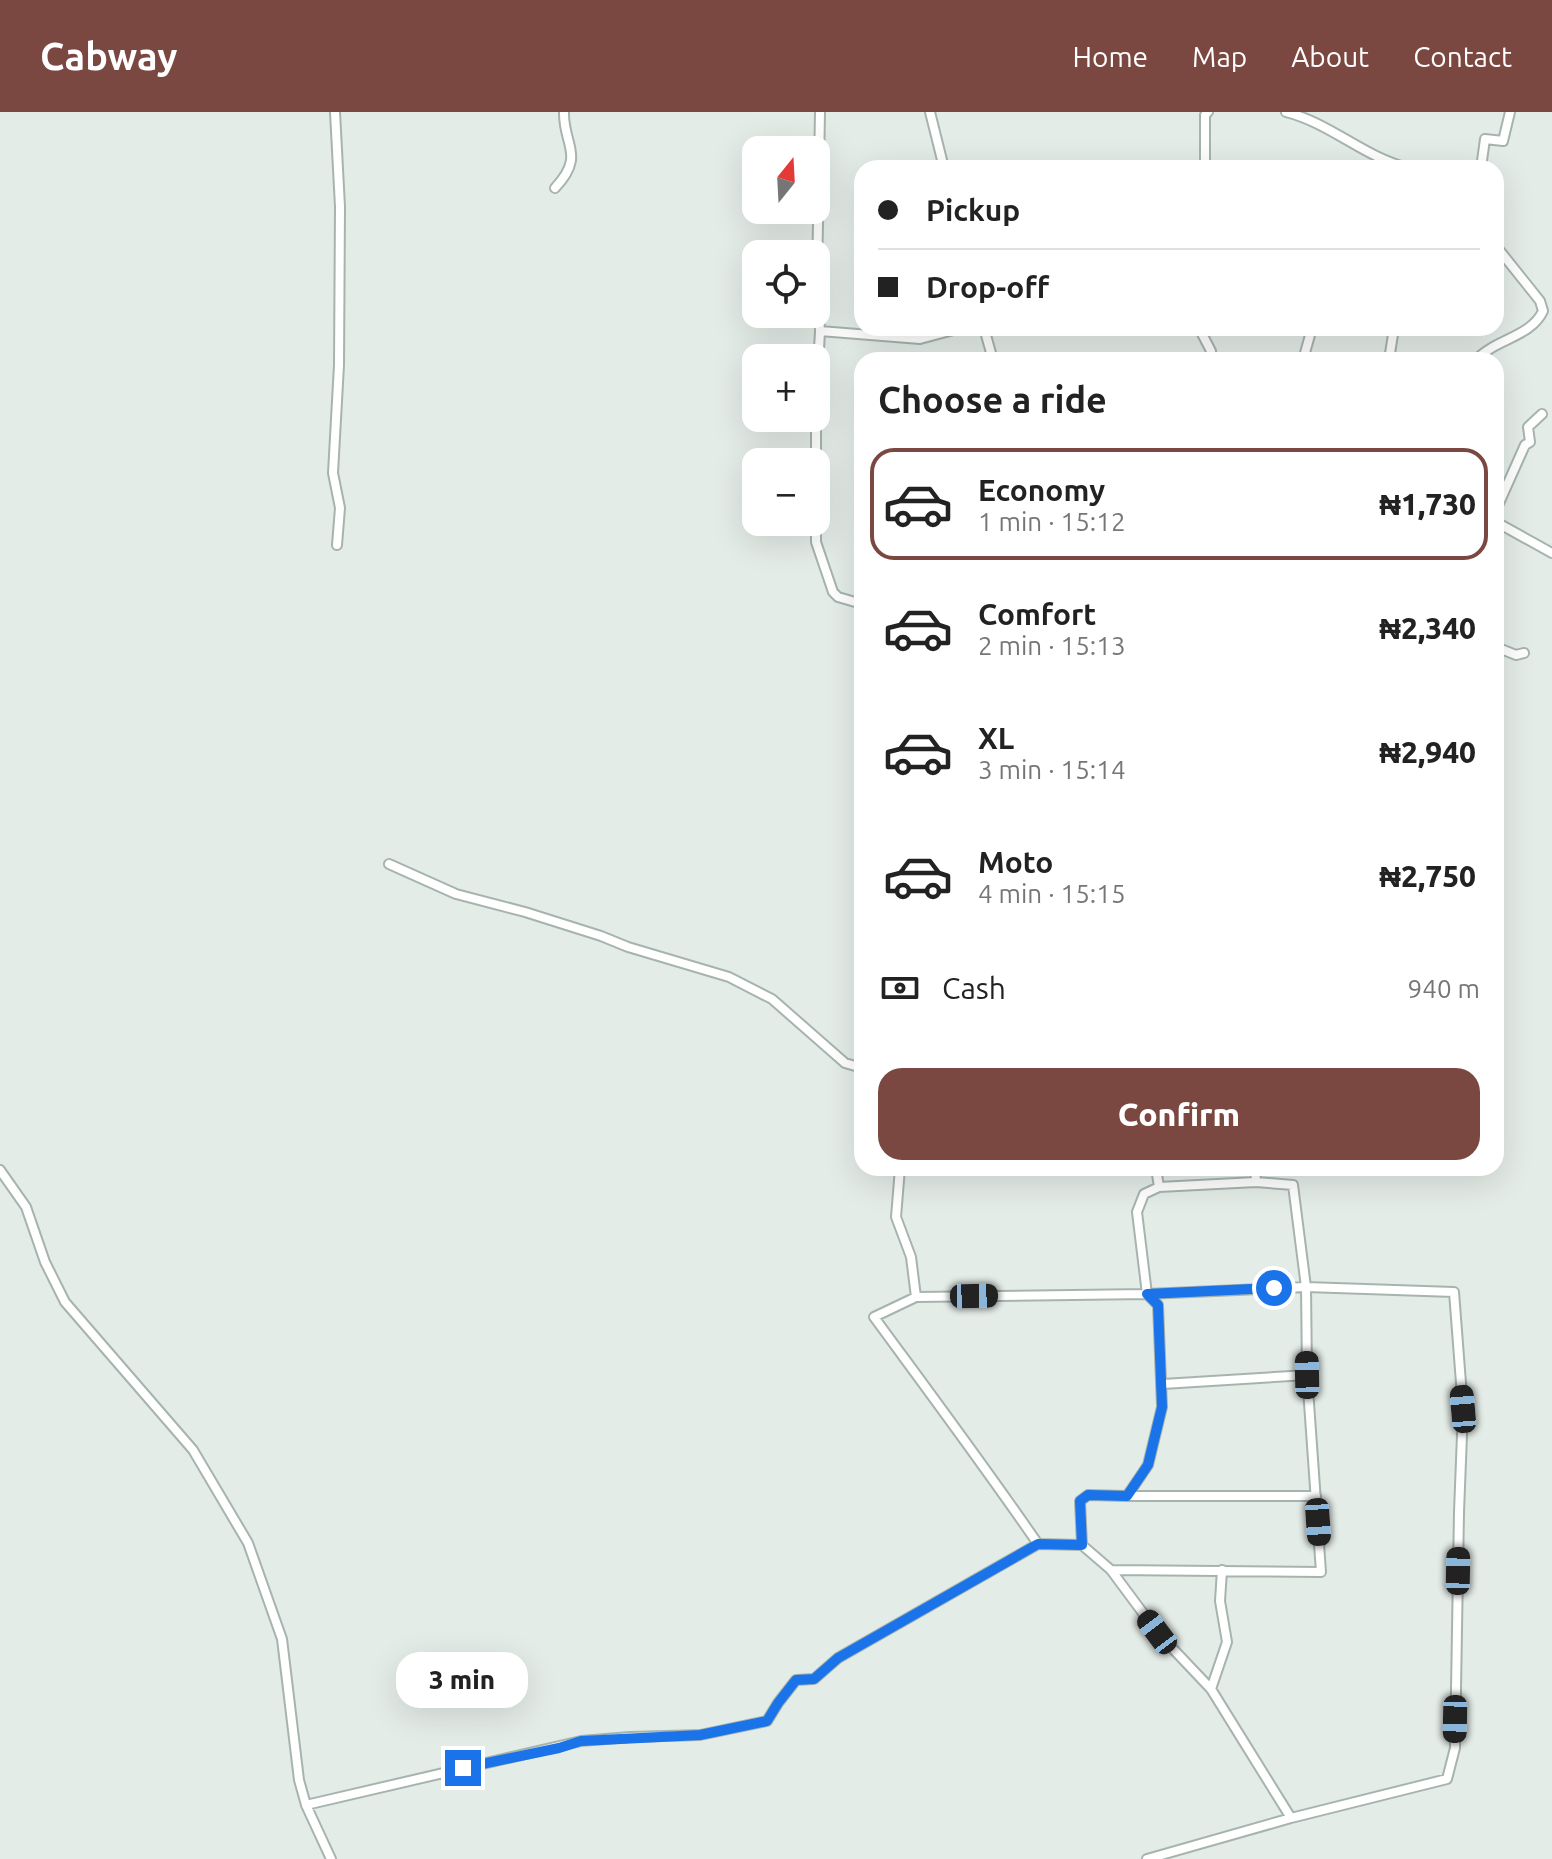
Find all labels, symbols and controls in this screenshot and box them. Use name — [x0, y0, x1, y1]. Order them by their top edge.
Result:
text: Cabway — [40, 35, 177, 77]
text: Home — [1073, 41, 1148, 72]
text: Map — [1192, 41, 1247, 72]
text: About — [1291, 41, 1369, 72]
text: Contact — [1413, 41, 1512, 72]
north arrow — [742, 136, 830, 224]
map controls — [742, 136, 830, 536]
text: Pickup — [926, 193, 1020, 227]
button: locate — [742, 240, 830, 328]
text: Drop-off — [926, 270, 1049, 304]
button: + — [742, 344, 830, 432]
text: Choose a ride — [878, 379, 1107, 420]
button: − — [742, 448, 830, 536]
icon: car — [882, 468, 954, 540]
text: Economy — [978, 473, 1105, 507]
text: ₦1,730 — [1379, 487, 1476, 521]
text: 1 min · 15:12 — [978, 507, 1126, 536]
icon: car — [882, 592, 954, 664]
text: Comfort — [978, 597, 1096, 631]
text: ₦2,340 — [1379, 611, 1476, 645]
text: 2 min · 15:13 — [978, 631, 1126, 660]
icon: car — [882, 716, 954, 788]
text: XL — [978, 721, 1014, 755]
text: ₦2,940 — [1379, 735, 1476, 769]
text: 3 min · 15:14 — [978, 755, 1126, 784]
icon: car — [882, 840, 954, 912]
text: Moto — [978, 845, 1053, 879]
text: ₦2,750 — [1379, 859, 1476, 893]
text: 4 min · 15:15 — [978, 879, 1126, 908]
icon: cash — [878, 966, 922, 1010]
text: Cash — [942, 971, 1006, 1005]
text: 940 m — [1408, 974, 1480, 1003]
button: Confirm — [878, 1068, 1480, 1160]
route start — [1256, 1270, 1292, 1306]
car — [950, 1284, 998, 1308]
car — [1295, 1351, 1319, 1399]
car — [1449, 1384, 1477, 1434]
car — [1304, 1497, 1332, 1547]
car — [1446, 1547, 1470, 1595]
car — [1133, 1606, 1181, 1658]
callout: 3 min — [397, 1652, 529, 1708]
text: 3 min — [429, 1665, 495, 1694]
car — [1443, 1695, 1467, 1743]
route end — [445, 1750, 481, 1786]

